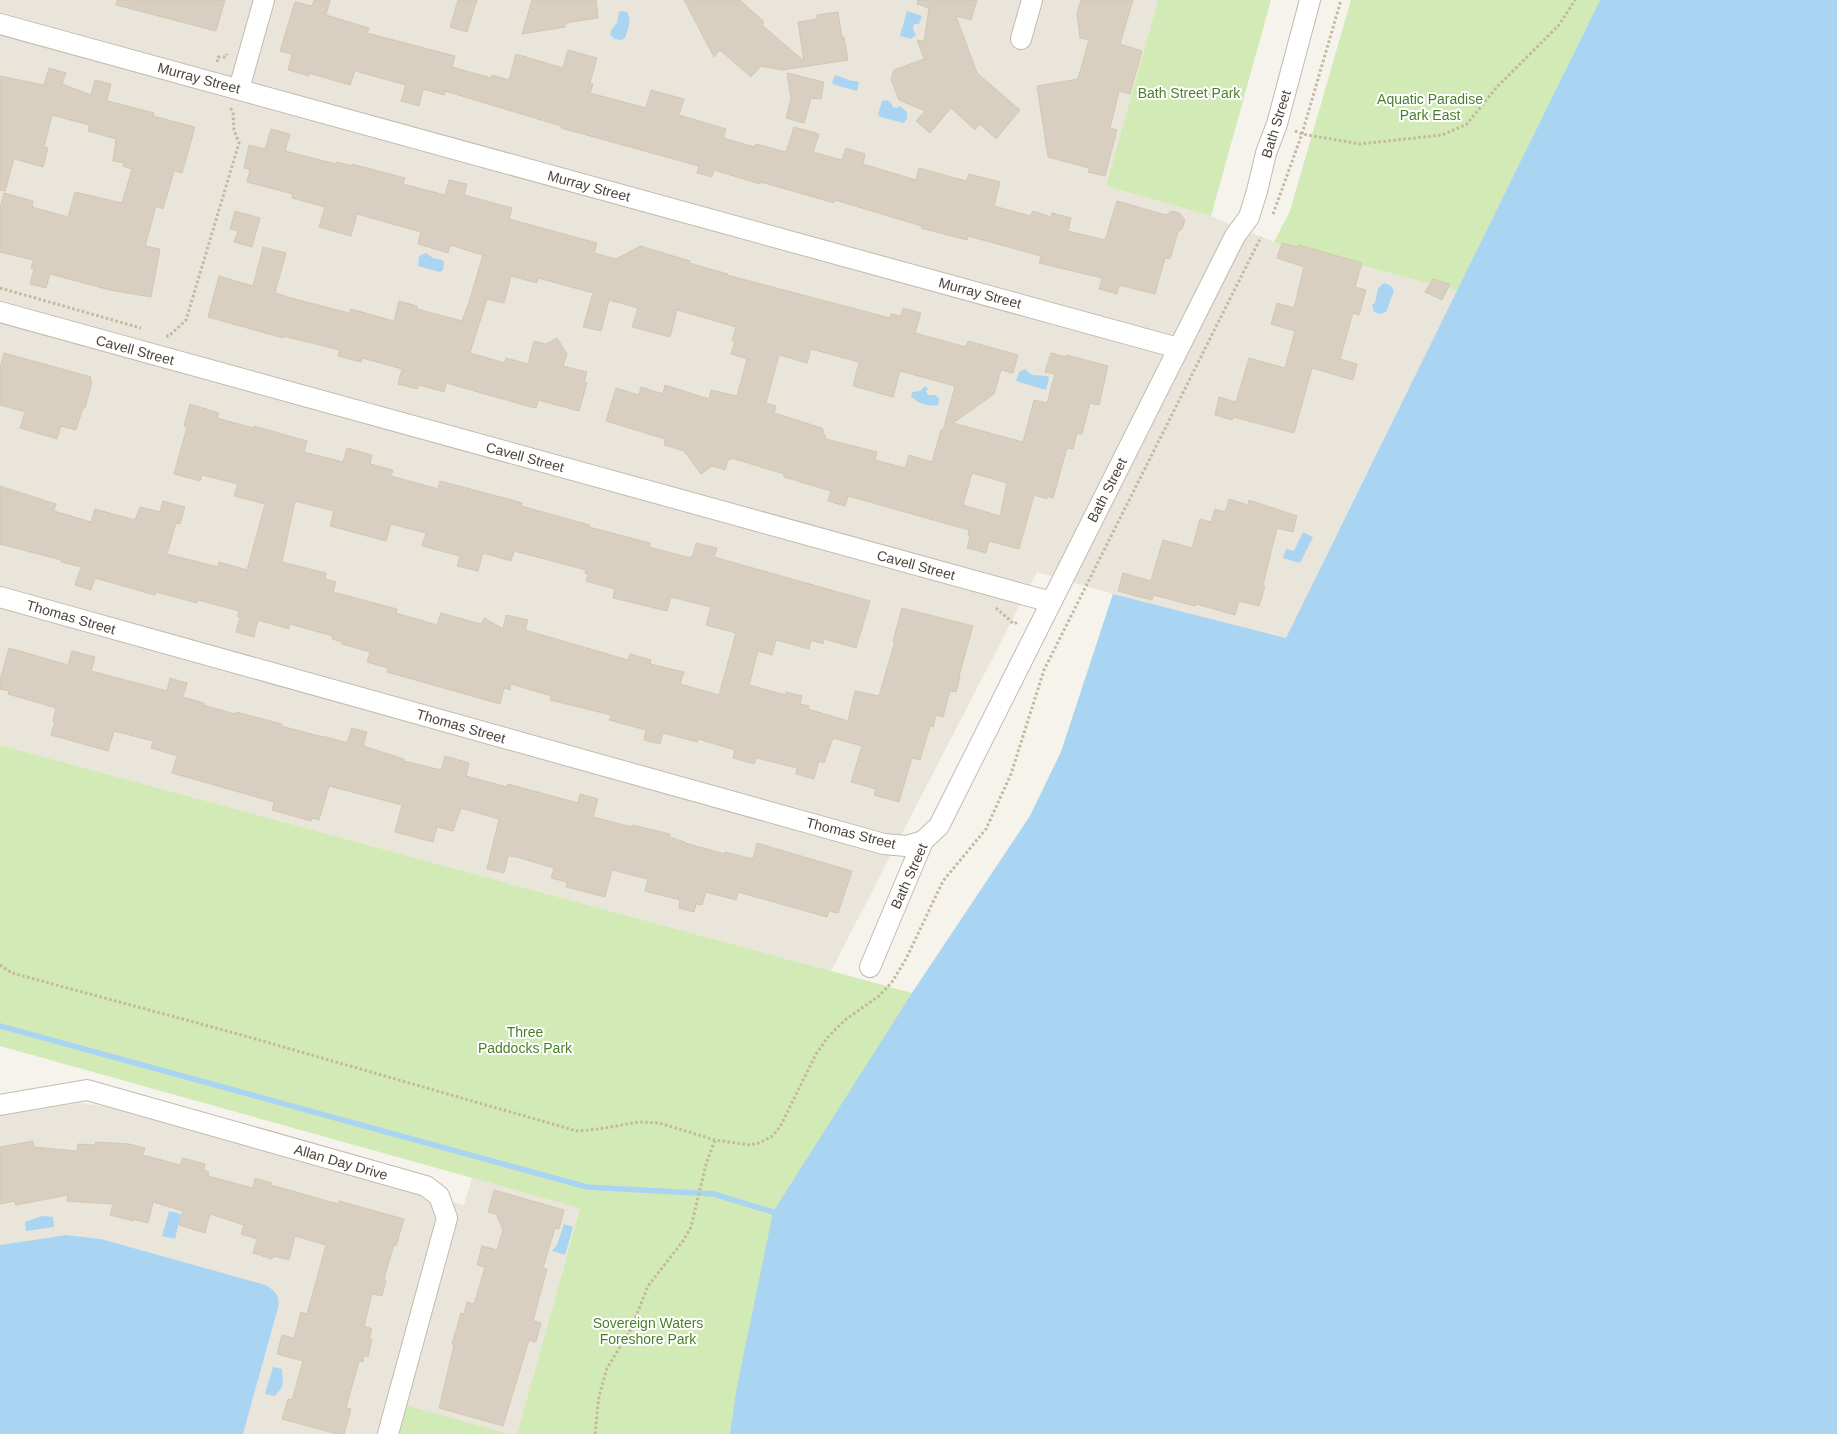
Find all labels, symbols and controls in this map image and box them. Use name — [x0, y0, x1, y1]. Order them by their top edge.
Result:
street label: Murray Street — [156, 59, 242, 97]
park label: Bath Street Park — [1138, 85, 1241, 101]
street label: Bath Street — [1258, 88, 1294, 160]
park label: Aquatic Paradise Park East — [1377, 91, 1483, 123]
street label: Murray Street — [546, 167, 632, 205]
street label: Murray Street — [937, 274, 1023, 312]
street label: Cavell Street — [94, 332, 176, 368]
street label: Cavell Street — [484, 439, 566, 475]
street label: Bath Street — [1084, 455, 1130, 525]
street label: Cavell Street — [875, 547, 957, 583]
street label: Thomas Street — [25, 597, 117, 637]
street label: Thomas Street — [415, 706, 507, 746]
street label: Thomas Street — [805, 814, 898, 852]
street label: Bath Street — [887, 841, 931, 911]
park label: Three Paddocks Park — [478, 1024, 573, 1056]
street label: Allan Day Drive — [292, 1141, 390, 1183]
park label: Sovereign Waters Foreshore Park — [593, 1315, 703, 1347]

